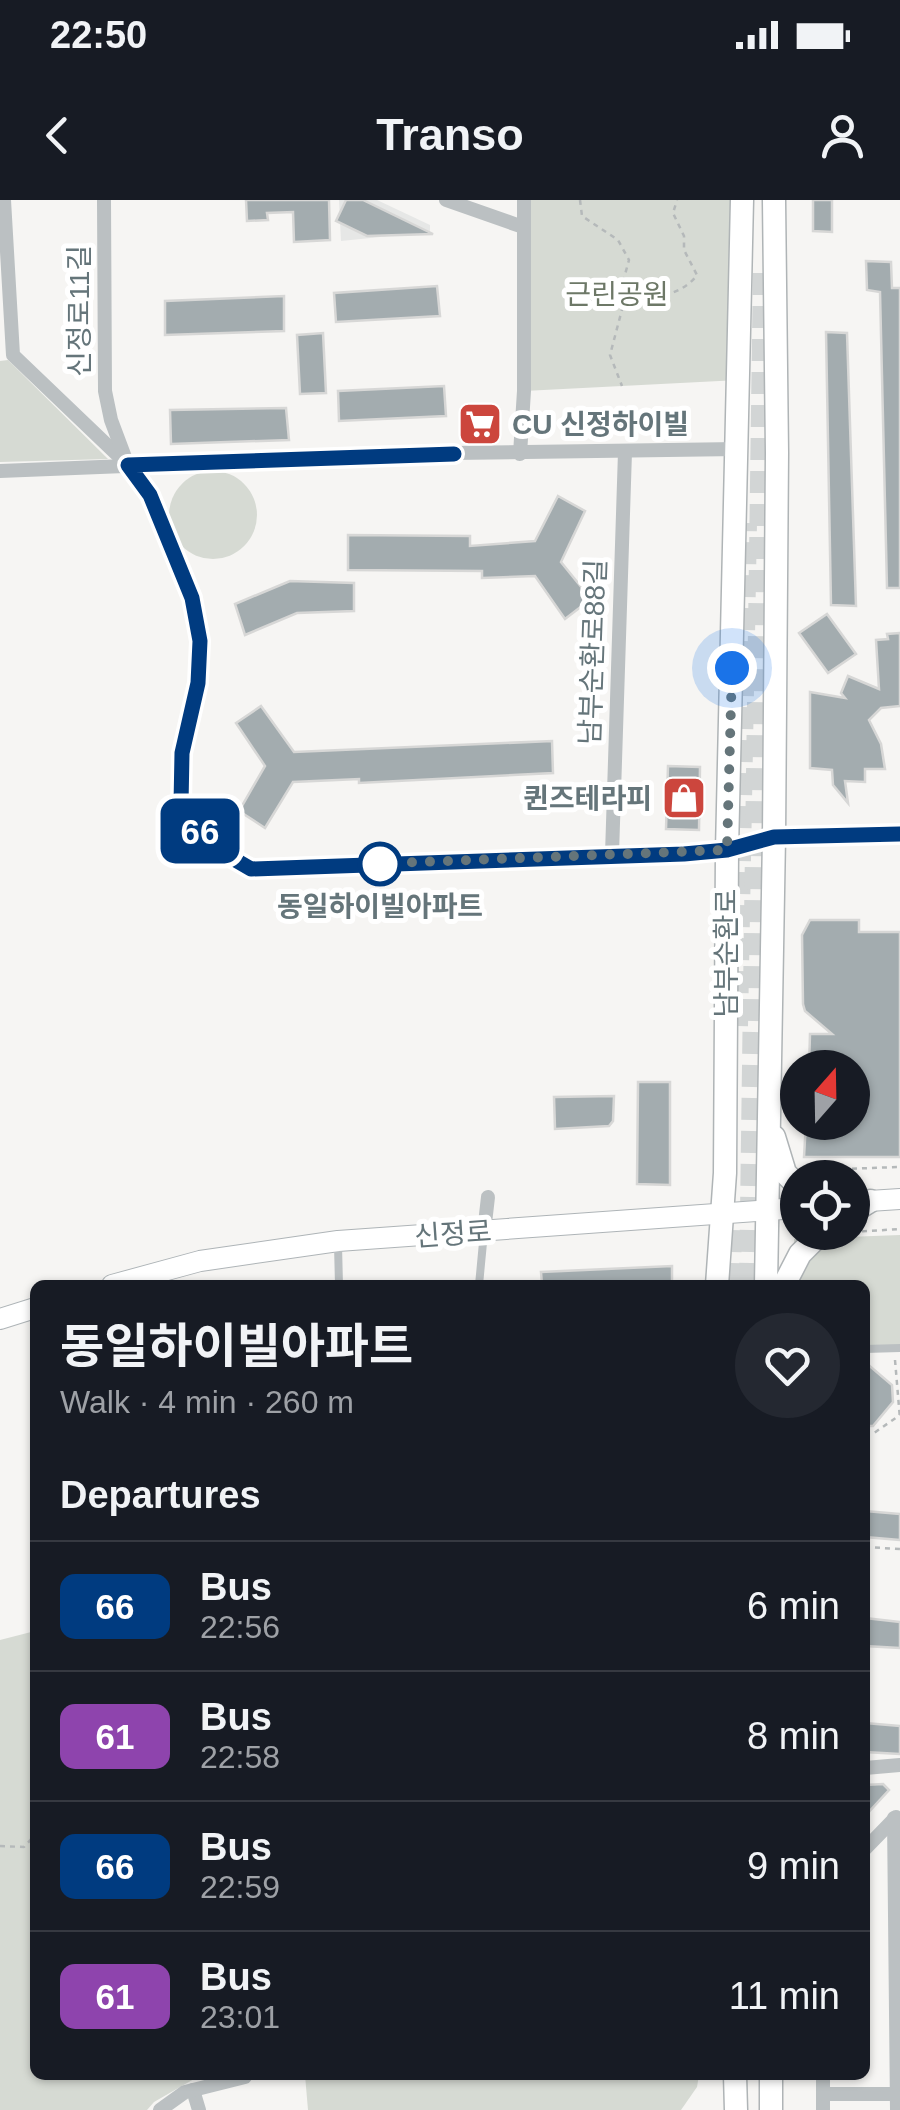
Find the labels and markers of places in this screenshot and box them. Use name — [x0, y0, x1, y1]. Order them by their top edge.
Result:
supermarket icon: CU 신정하이빌 — [457, 401, 503, 447]
place label: CU 신정하이빌 — [512, 409, 689, 440]
shop icon: 퀸즈테라피 — [661, 775, 707, 821]
place label: 퀸즈테라피 — [523, 783, 652, 814]
marker: 동일하이빌아파트 — [359, 843, 401, 885]
place label: 동일하이빌아파트 — [277, 891, 483, 922]

